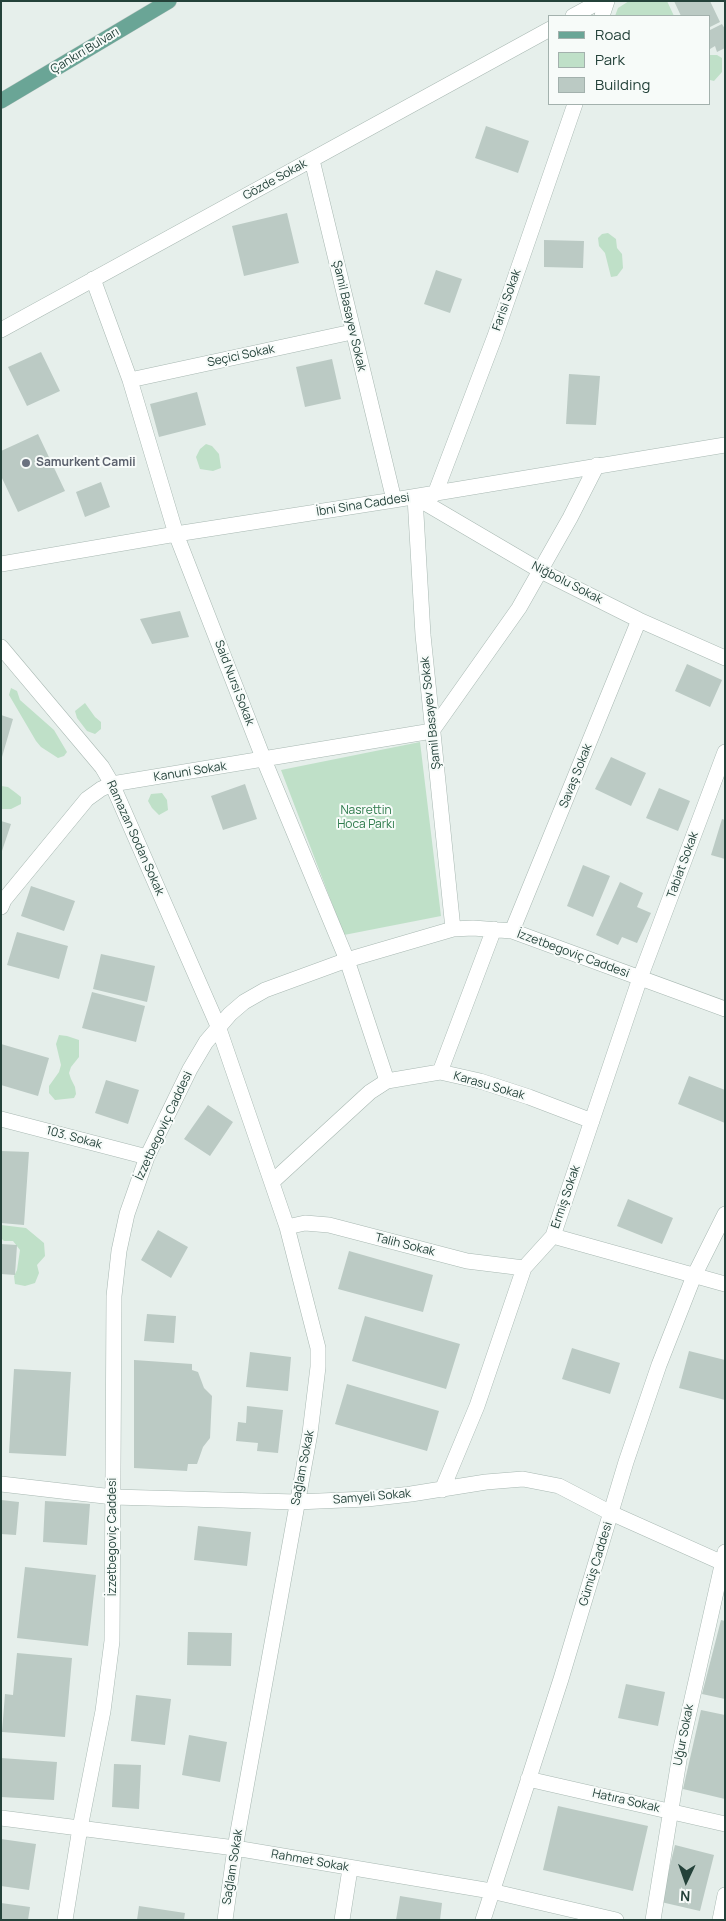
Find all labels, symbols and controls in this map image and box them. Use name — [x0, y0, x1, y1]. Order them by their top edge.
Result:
legend — [548, 15, 711, 105]
text: Road — [595, 24, 631, 45]
street label: Çankırı Bulvarı — [48, 25, 122, 77]
text: Park — [595, 49, 625, 70]
text: Building — [595, 74, 650, 95]
street label: Gözde Sokak — [241, 157, 309, 203]
street label: Şamil Basayev Sokak — [329, 259, 369, 373]
street label: Farisi Sokak — [490, 267, 524, 333]
street label: Seçici Sokak — [206, 342, 276, 370]
place label: Samurkent Camii — [36, 456, 136, 470]
marker: Samurkent Camii — [20, 457, 32, 469]
street label: İbni Sina Caddesi — [315, 491, 411, 519]
street label: Niğbolu Sokak — [529, 559, 605, 607]
street label: Said Nursi Sokak — [211, 638, 257, 728]
street label: Şamil Basayev Sokak — [418, 656, 444, 770]
street label: Savaş Sokak — [557, 742, 595, 810]
street label: Kanuni Sokak — [153, 759, 227, 785]
street label: Ramazan Sodan Sokak — [103, 778, 167, 898]
park label: Nasrettin Hoca Parkı — [337, 804, 395, 832]
street label: Tabiat Sokak — [664, 830, 702, 900]
street label: İzzetbegoviç Caddesi — [515, 927, 631, 981]
street label: İzzetbegoviç Caddesi — [132, 1069, 196, 1183]
street label: Karasu Sokak — [452, 1069, 526, 1103]
street label: 103. Sokak — [45, 1124, 103, 1152]
street label: Ermiş Sokak — [548, 1163, 584, 1231]
street label: Talih Sokak — [374, 1231, 436, 1259]
street label: Sağlam Sokak — [289, 1429, 317, 1507]
street label: İzzetbegoviç Caddesi — [106, 1478, 120, 1596]
street label: Samyeli Sokak — [332, 1486, 412, 1508]
street label: Gümüş Caddesi — [576, 1520, 616, 1608]
street label: Uğur Sokak — [671, 1703, 697, 1767]
street label: Hatıra Sokak — [591, 1786, 661, 1816]
street label: Sağlam Sokak — [220, 1828, 246, 1906]
street label: Rahmet Sokak — [270, 1847, 350, 1875]
north arrow — [661, 1856, 711, 1906]
text: N — [680, 1887, 691, 1906]

